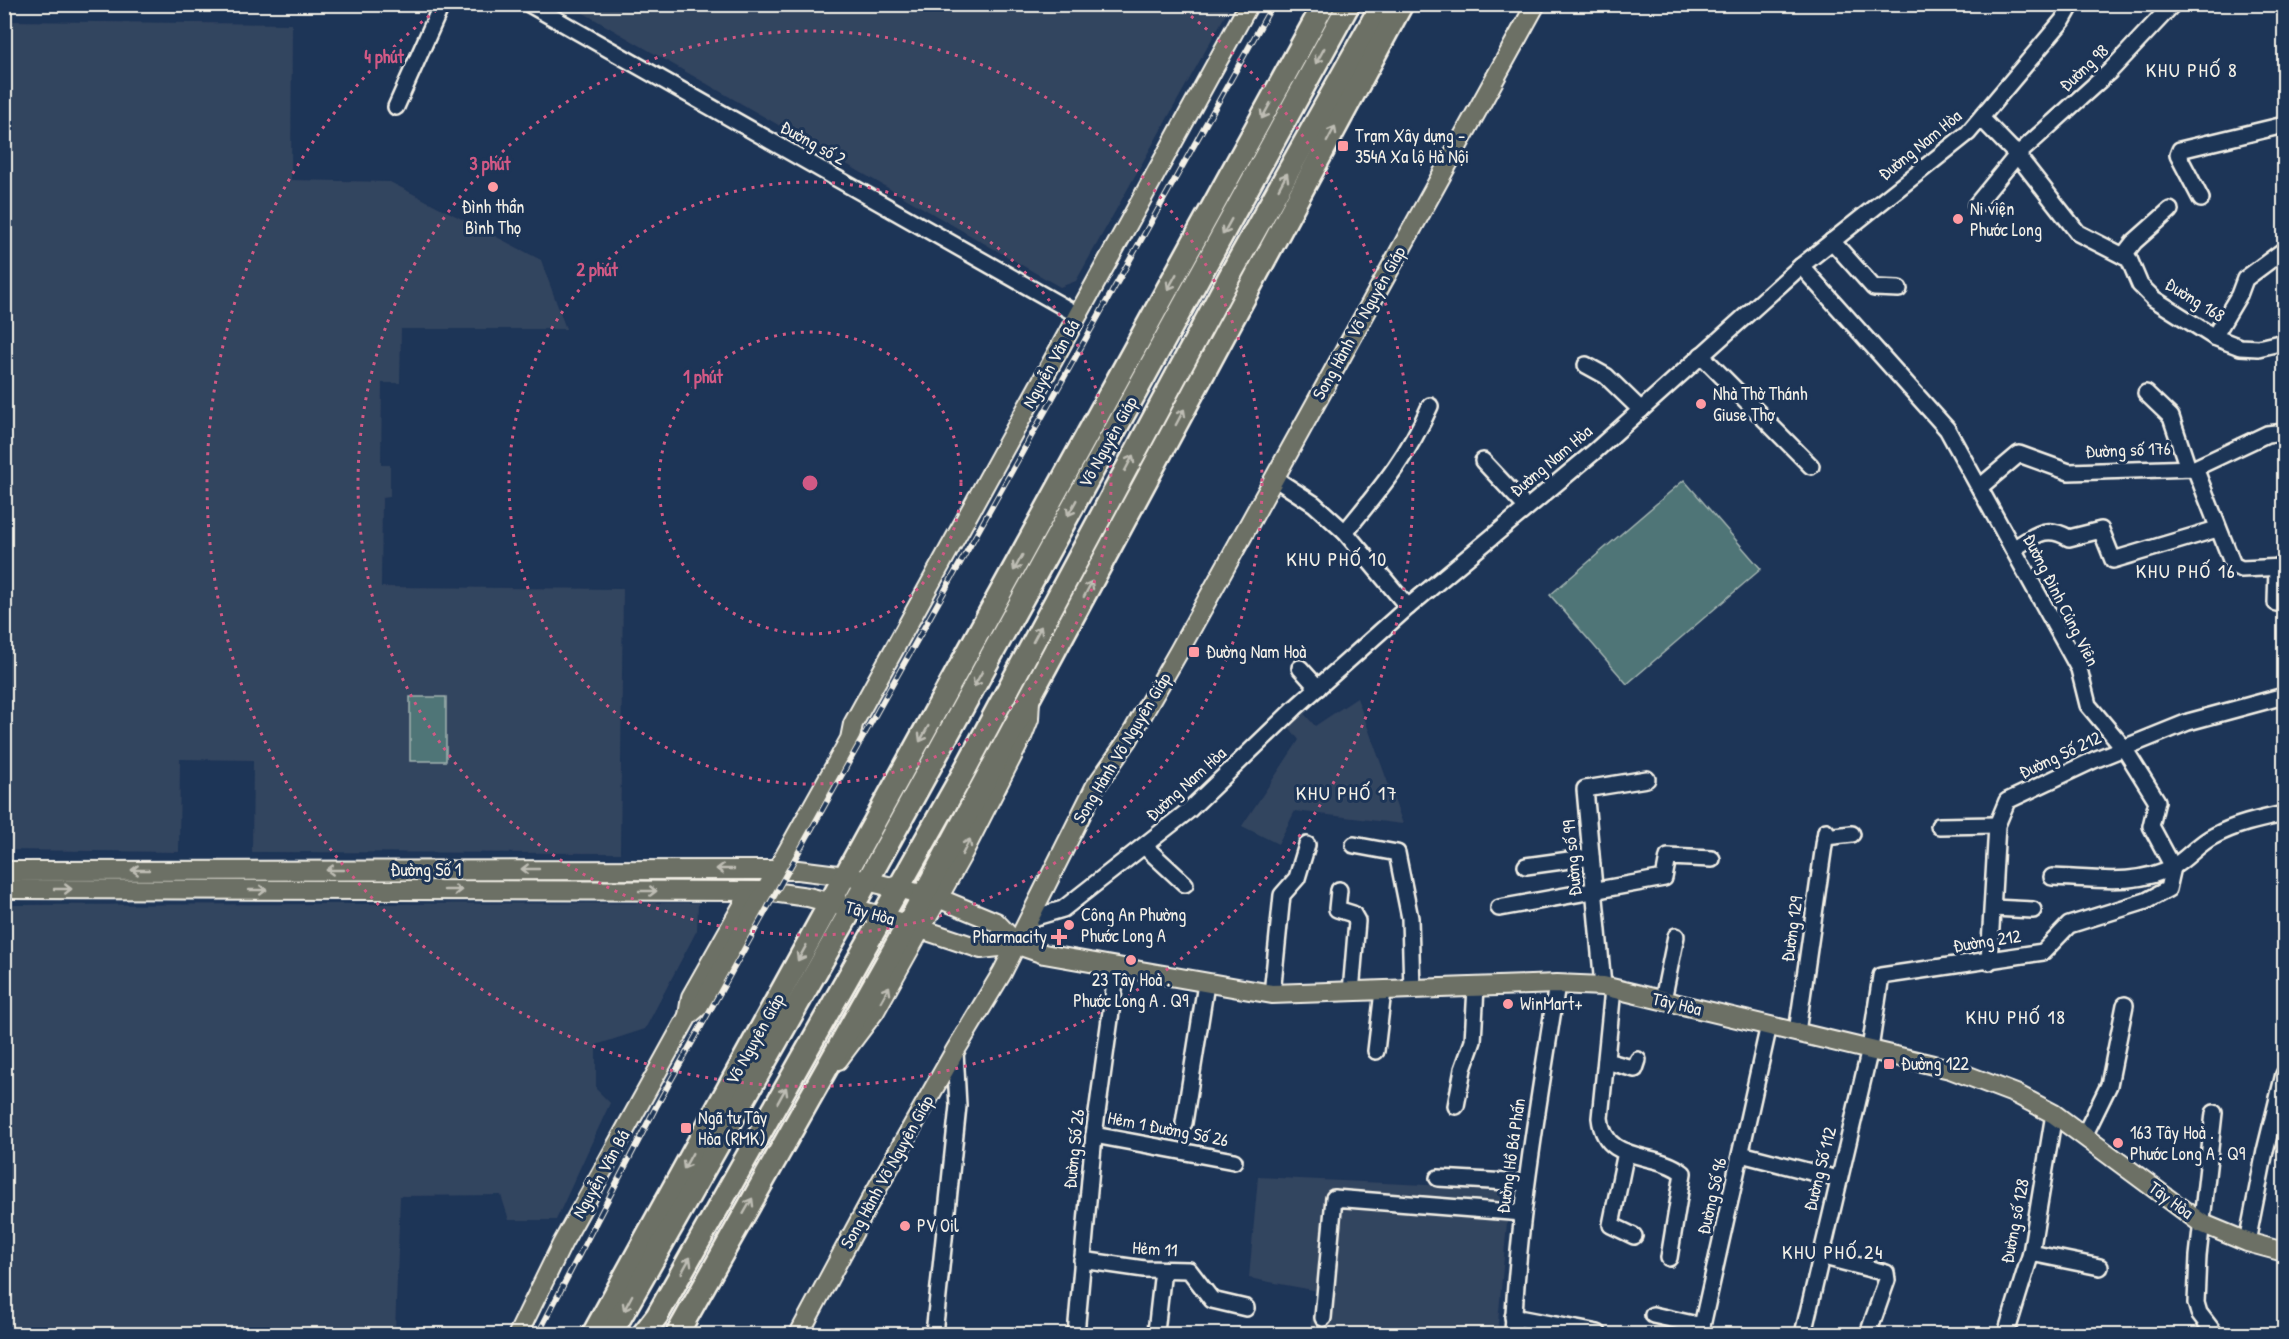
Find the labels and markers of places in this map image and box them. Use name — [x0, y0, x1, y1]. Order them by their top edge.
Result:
place label: Trạm Xây dựng - 354A Xa lộ Hà Nội — [1355, 123, 1469, 169]
marker: Trạm Xây dựng - 354A Xa lộ Hà Nội — [1336, 139, 1350, 153]
marker: Đình thần Bình Thọ — [486, 180, 500, 194]
place label: Đình thần Bình Thọ — [462, 194, 524, 240]
place label: Ni viện Phước Long — [1970, 196, 2042, 242]
marker: Ni viện Phước Long — [1951, 212, 1965, 226]
place label: Nhà Thờ Thánh Giuse Thợ — [1713, 381, 1808, 427]
marker: Nhà Thờ Thánh Giuse Thợ — [1694, 397, 1708, 411]
centre of rings — [800, 473, 820, 493]
place label: Đường Nam Hoà — [1206, 639, 1306, 664]
marker: Đường Nam Hoà — [1187, 645, 1201, 659]
place label: Công An Phường Phước Long A — [1081, 902, 1186, 948]
marker: Công An Phường Phước Long A — [1062, 918, 1076, 932]
place label: Pharmacity — [973, 924, 1047, 949]
marker: Pharmacity — [1052, 930, 1066, 944]
marker: 23 Tây Hoà . Phước Long A . Q9 — [1124, 953, 1138, 967]
place label: 23 Tây Hoà . Phước Long A . Q9 — [1073, 967, 1189, 1013]
place label: WinMart+ — [1520, 991, 1583, 1016]
marker: WinMart+ — [1501, 997, 1515, 1011]
place label: Đường 122 — [1901, 1051, 1970, 1076]
marker: Đường 122 — [1882, 1057, 1896, 1071]
place label: Ngã tư Tây Hòa (RMK) — [698, 1105, 768, 1151]
place label: 163 Tây Hoà . Phước Long A . Q9 — [2130, 1120, 2246, 1166]
marker: Ngã tư Tây Hòa (RMK) — [679, 1121, 693, 1135]
marker: 163 Tây Hoà . Phước Long A . Q9 — [2111, 1136, 2125, 1150]
place label: PV Oil — [917, 1213, 959, 1238]
marker: PV Oil — [898, 1219, 912, 1233]

